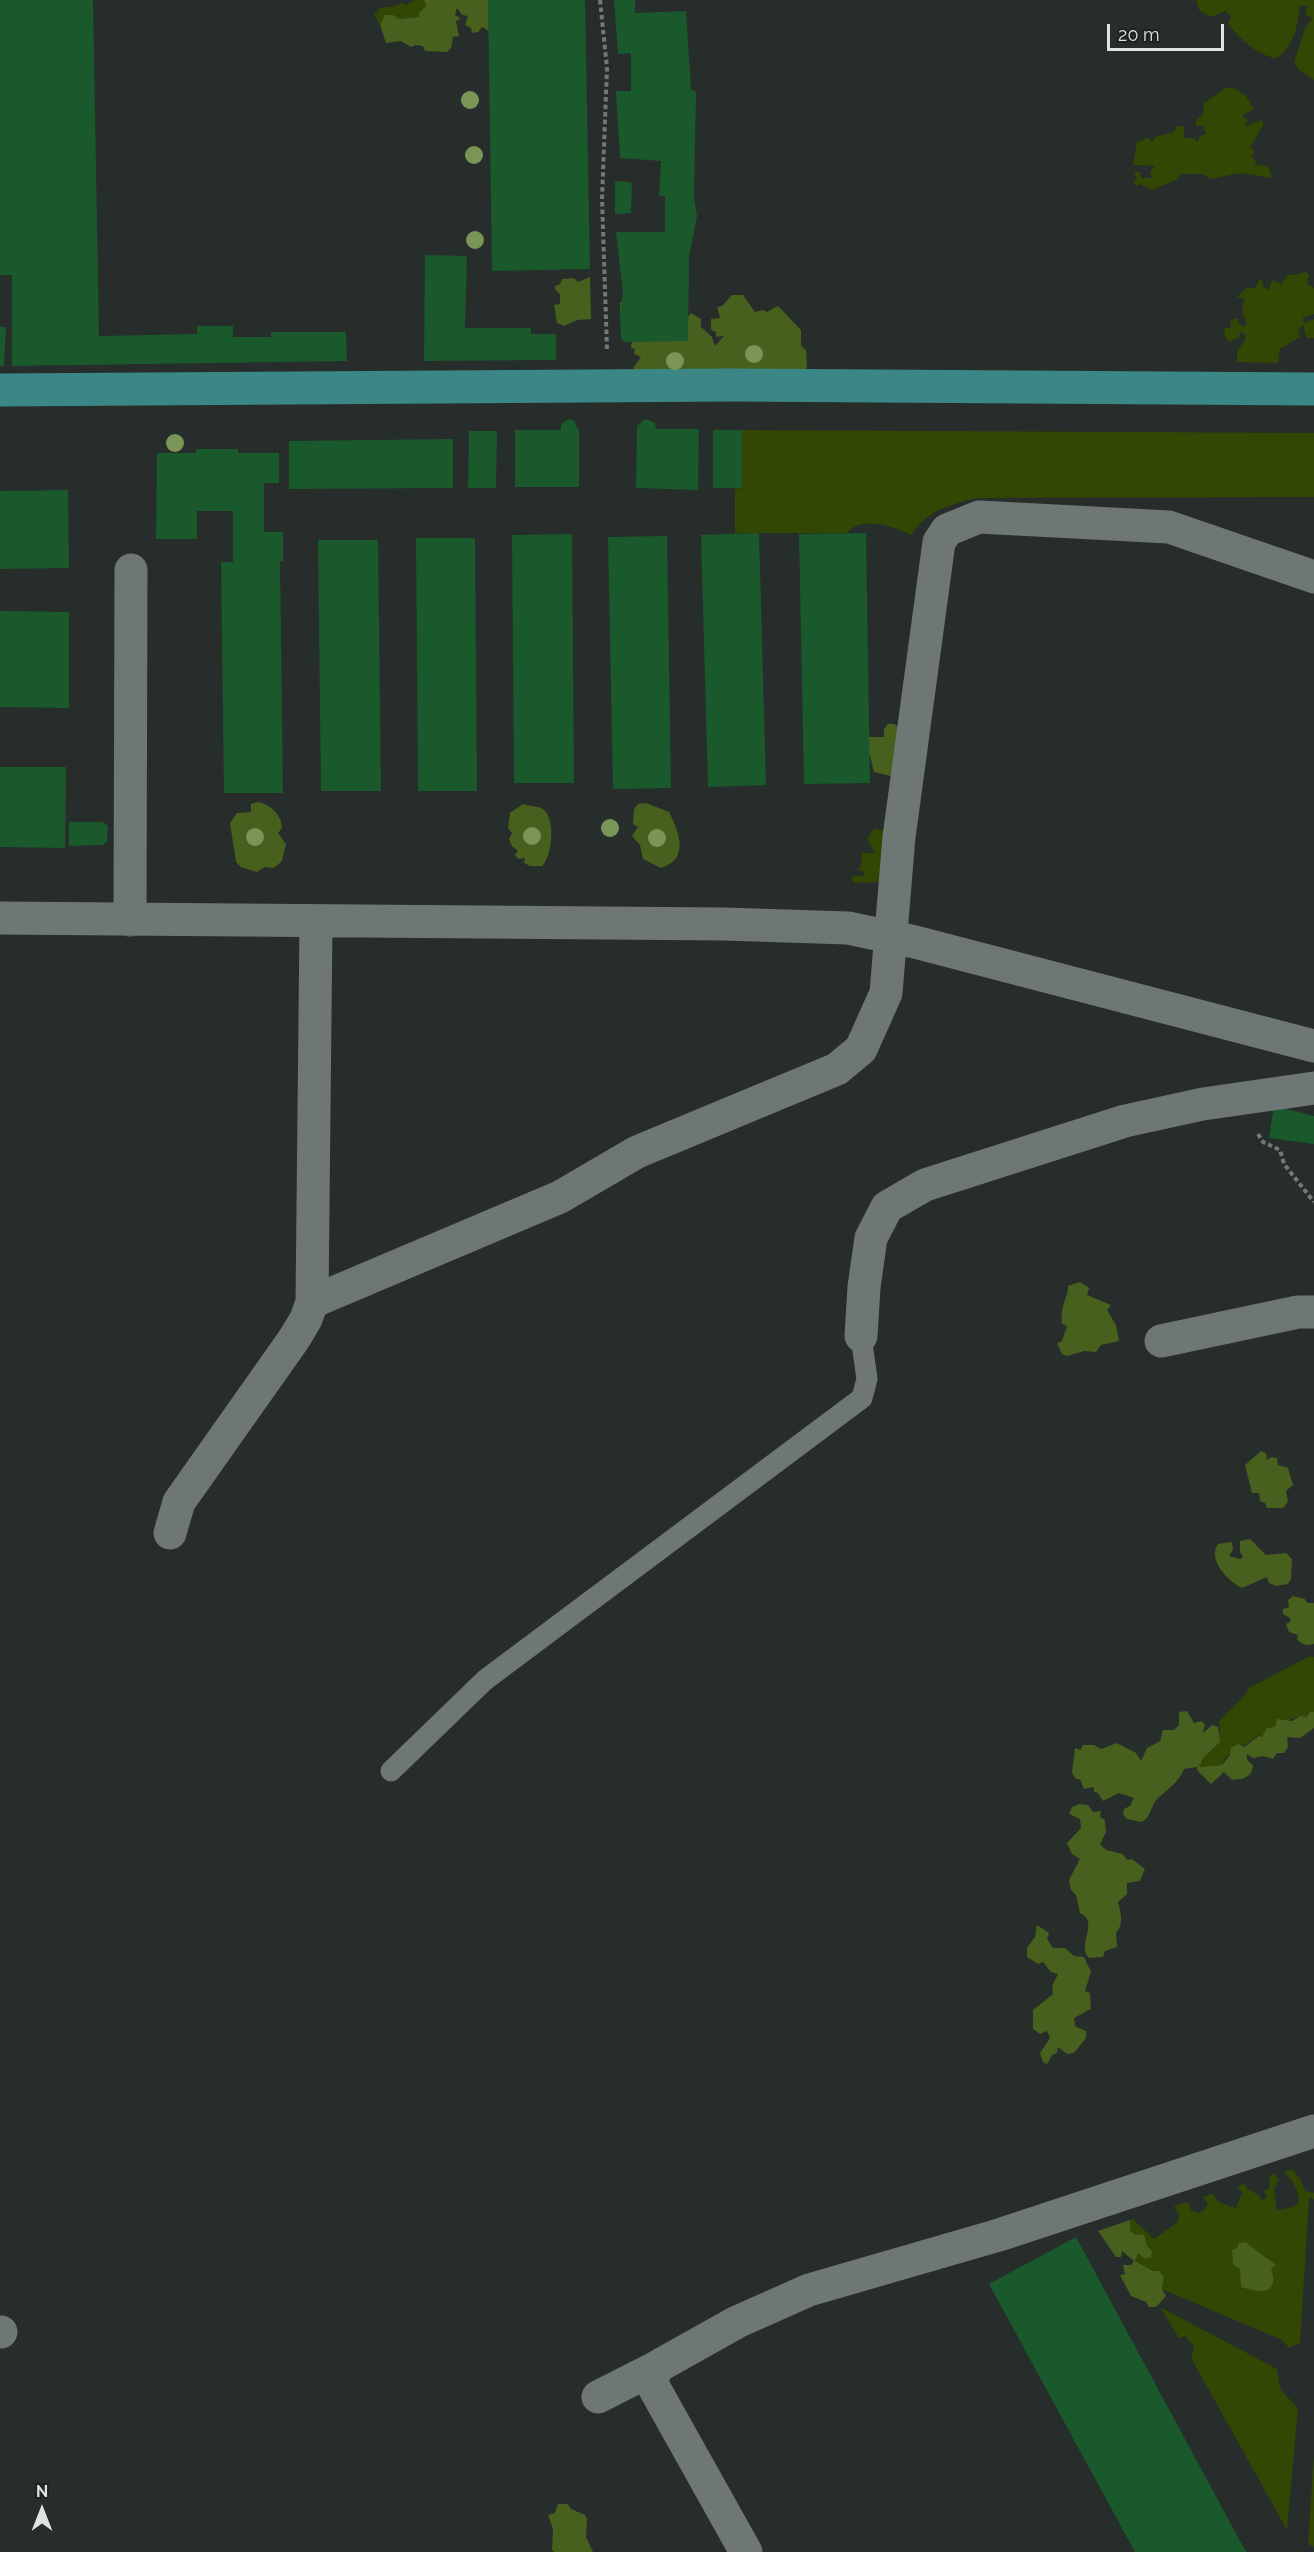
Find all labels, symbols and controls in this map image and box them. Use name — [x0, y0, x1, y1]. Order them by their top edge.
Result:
scale bar — [1110, 12, 1227, 50]
text: 20 m — [1118, 24, 1160, 45]
north arrow — [12, 2480, 72, 2540]
text: N — [36, 2482, 48, 2501]

